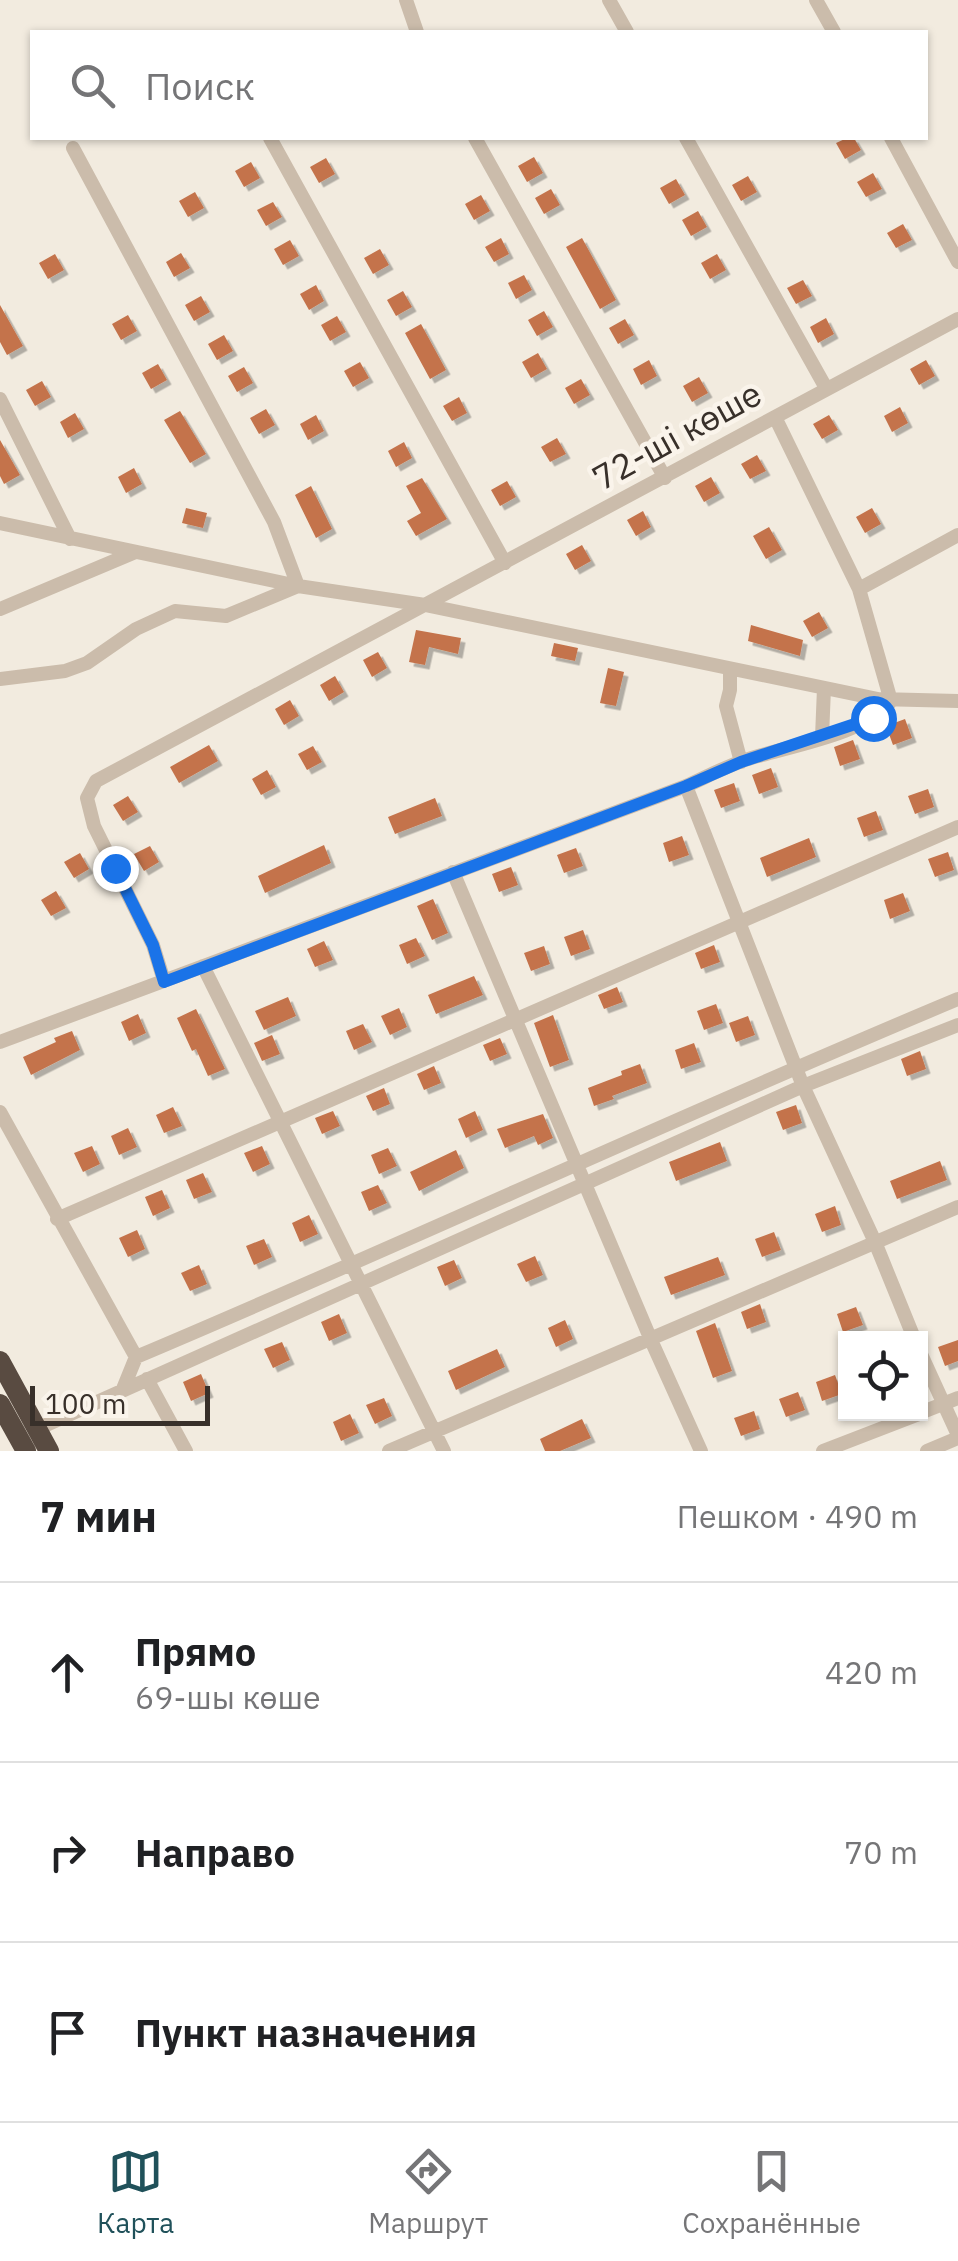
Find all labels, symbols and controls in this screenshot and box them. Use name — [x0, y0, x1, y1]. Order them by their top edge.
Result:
search box — [30, 30, 928, 140]
icon: search — [65, 58, 120, 113]
text: Поиск — [145, 61, 255, 110]
street label: 72-ші көше — [584, 370, 769, 500]
route start — [851, 696, 897, 742]
route end — [93, 846, 139, 892]
map controls — [838, 1331, 928, 1421]
button: locate — [838, 1331, 928, 1421]
scale bar — [30, 1381, 210, 1426]
text: 100 m — [45, 1385, 126, 1422]
text: 7 мин — [40, 1489, 157, 1544]
text: Пешком · 490 m — [677, 1495, 918, 1537]
text: Прямо — [135, 1627, 256, 1676]
icon: ahead — [40, 1645, 95, 1700]
text: 420 m — [825, 1651, 918, 1693]
text: 69-шы көше — [135, 1676, 321, 1718]
icon: right — [40, 1825, 95, 1880]
text: Направо — [135, 1828, 295, 1877]
text: 70 m — [844, 1831, 918, 1873]
icon: arrive — [40, 2005, 95, 2060]
text: Пункт назначения — [135, 2008, 477, 2057]
tab: Карта — [97, 2144, 174, 2241]
tab: Маршрут — [368, 2144, 488, 2241]
tab: Сохранённые — [682, 2144, 861, 2241]

